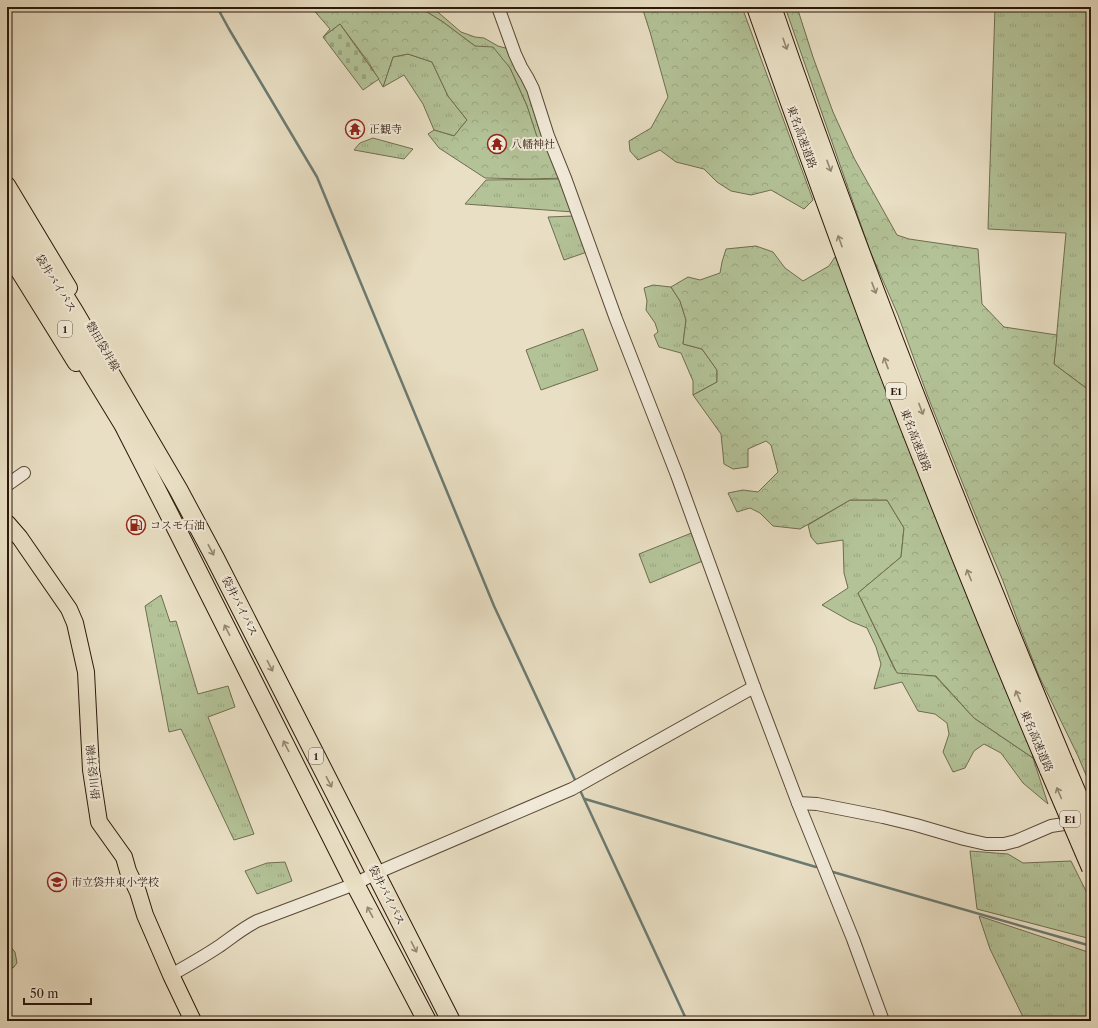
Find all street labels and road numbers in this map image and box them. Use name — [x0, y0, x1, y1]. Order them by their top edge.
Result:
street label: 東名高速道路 — [784, 104, 820, 170]
street label: 袋井バイパス — [33, 251, 79, 315]
street label: 磐田袋井線 — [83, 319, 123, 373]
road number: 1 — [58, 321, 72, 337]
road number: E1 — [886, 383, 906, 399]
street label: 東名高速道路 — [898, 407, 934, 473]
street label: 袋井バイパス — [219, 574, 261, 638]
street label: 東名高速道路 — [1018, 708, 1056, 774]
street label: 掛川袋井線 — [83, 744, 103, 800]
road number: 1 — [309, 748, 323, 764]
road number: E1 — [1060, 811, 1080, 827]
street label: 袋井バイパス — [366, 863, 408, 927]

